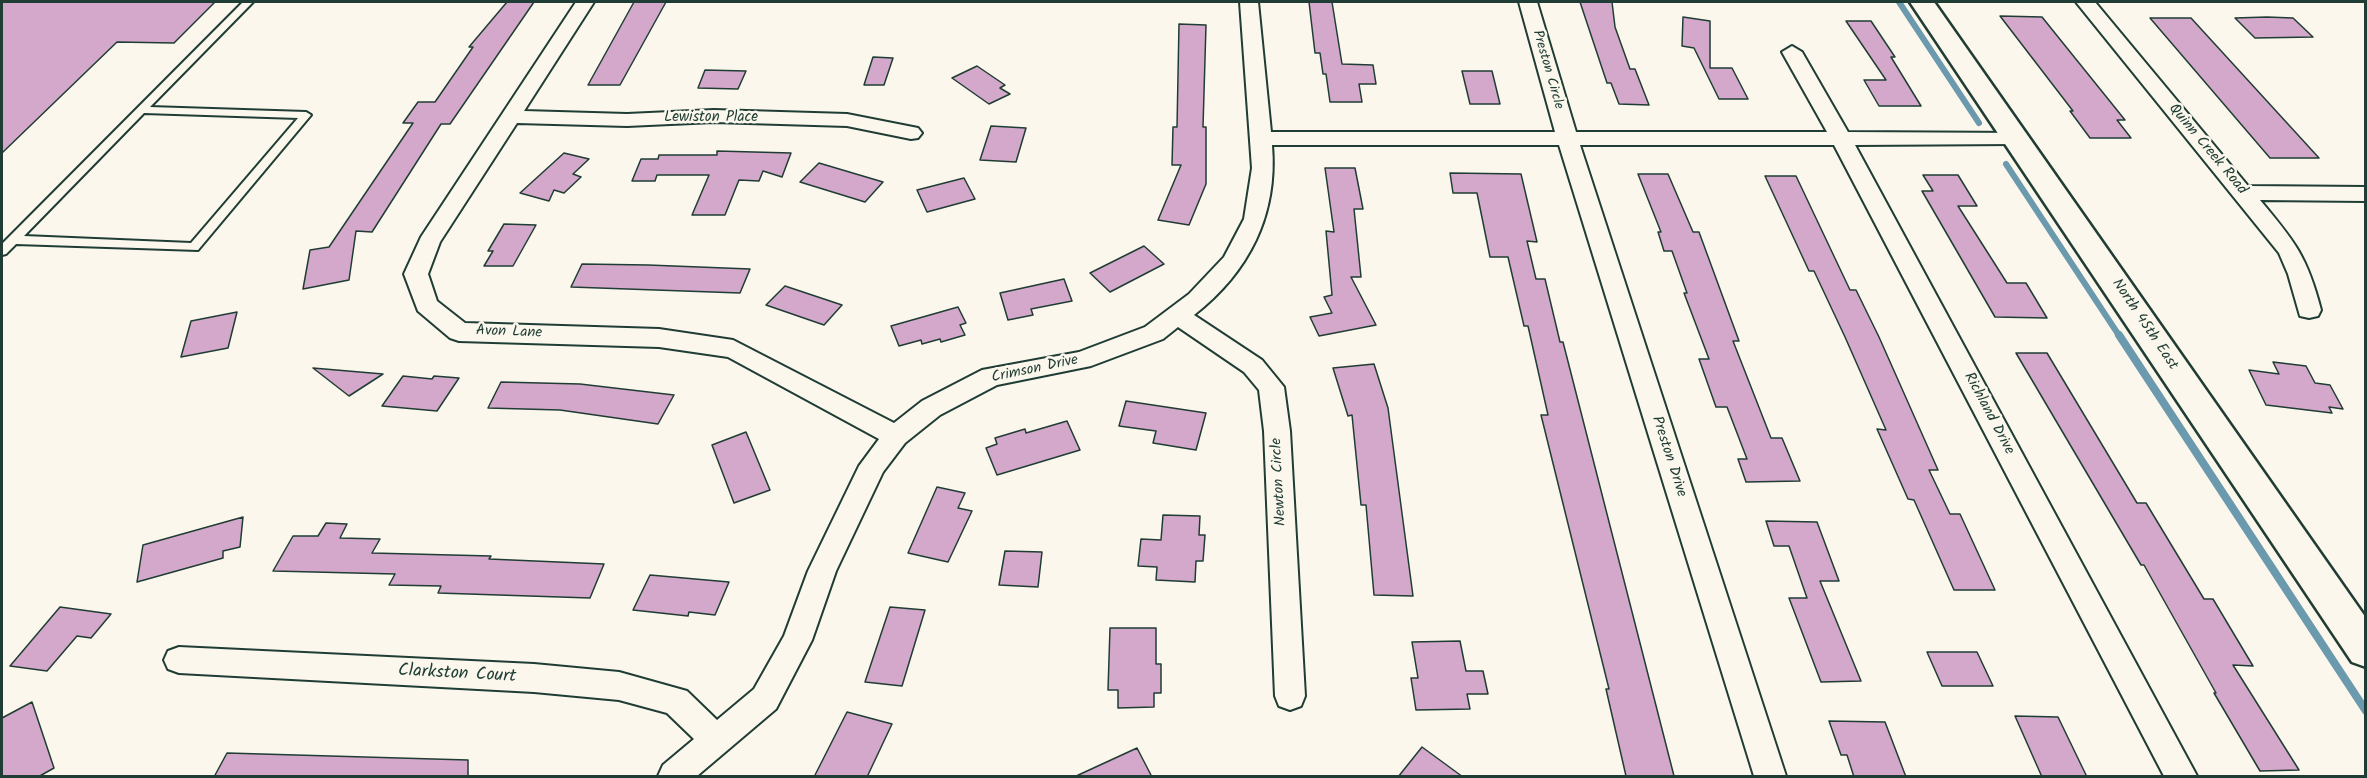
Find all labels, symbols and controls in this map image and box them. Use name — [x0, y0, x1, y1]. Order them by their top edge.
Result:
street label: Preston Circle — [1528, 28, 1566, 112]
street label: Quinn Creek Road — [2164, 101, 2250, 199]
street label: Lewiston Place — [664, 109, 758, 127]
street label: North 45th East — [2107, 276, 2181, 374]
street label: Avon Lane — [476, 323, 542, 343]
street label: Crimson Drive — [990, 352, 1080, 388]
street label: Richland Drive — [1959, 370, 2017, 458]
street label: Preston Drive — [1646, 414, 1690, 500]
street label: Newton Circle — [1269, 437, 1291, 527]
street label: Clarkston Court — [397, 661, 517, 689]

